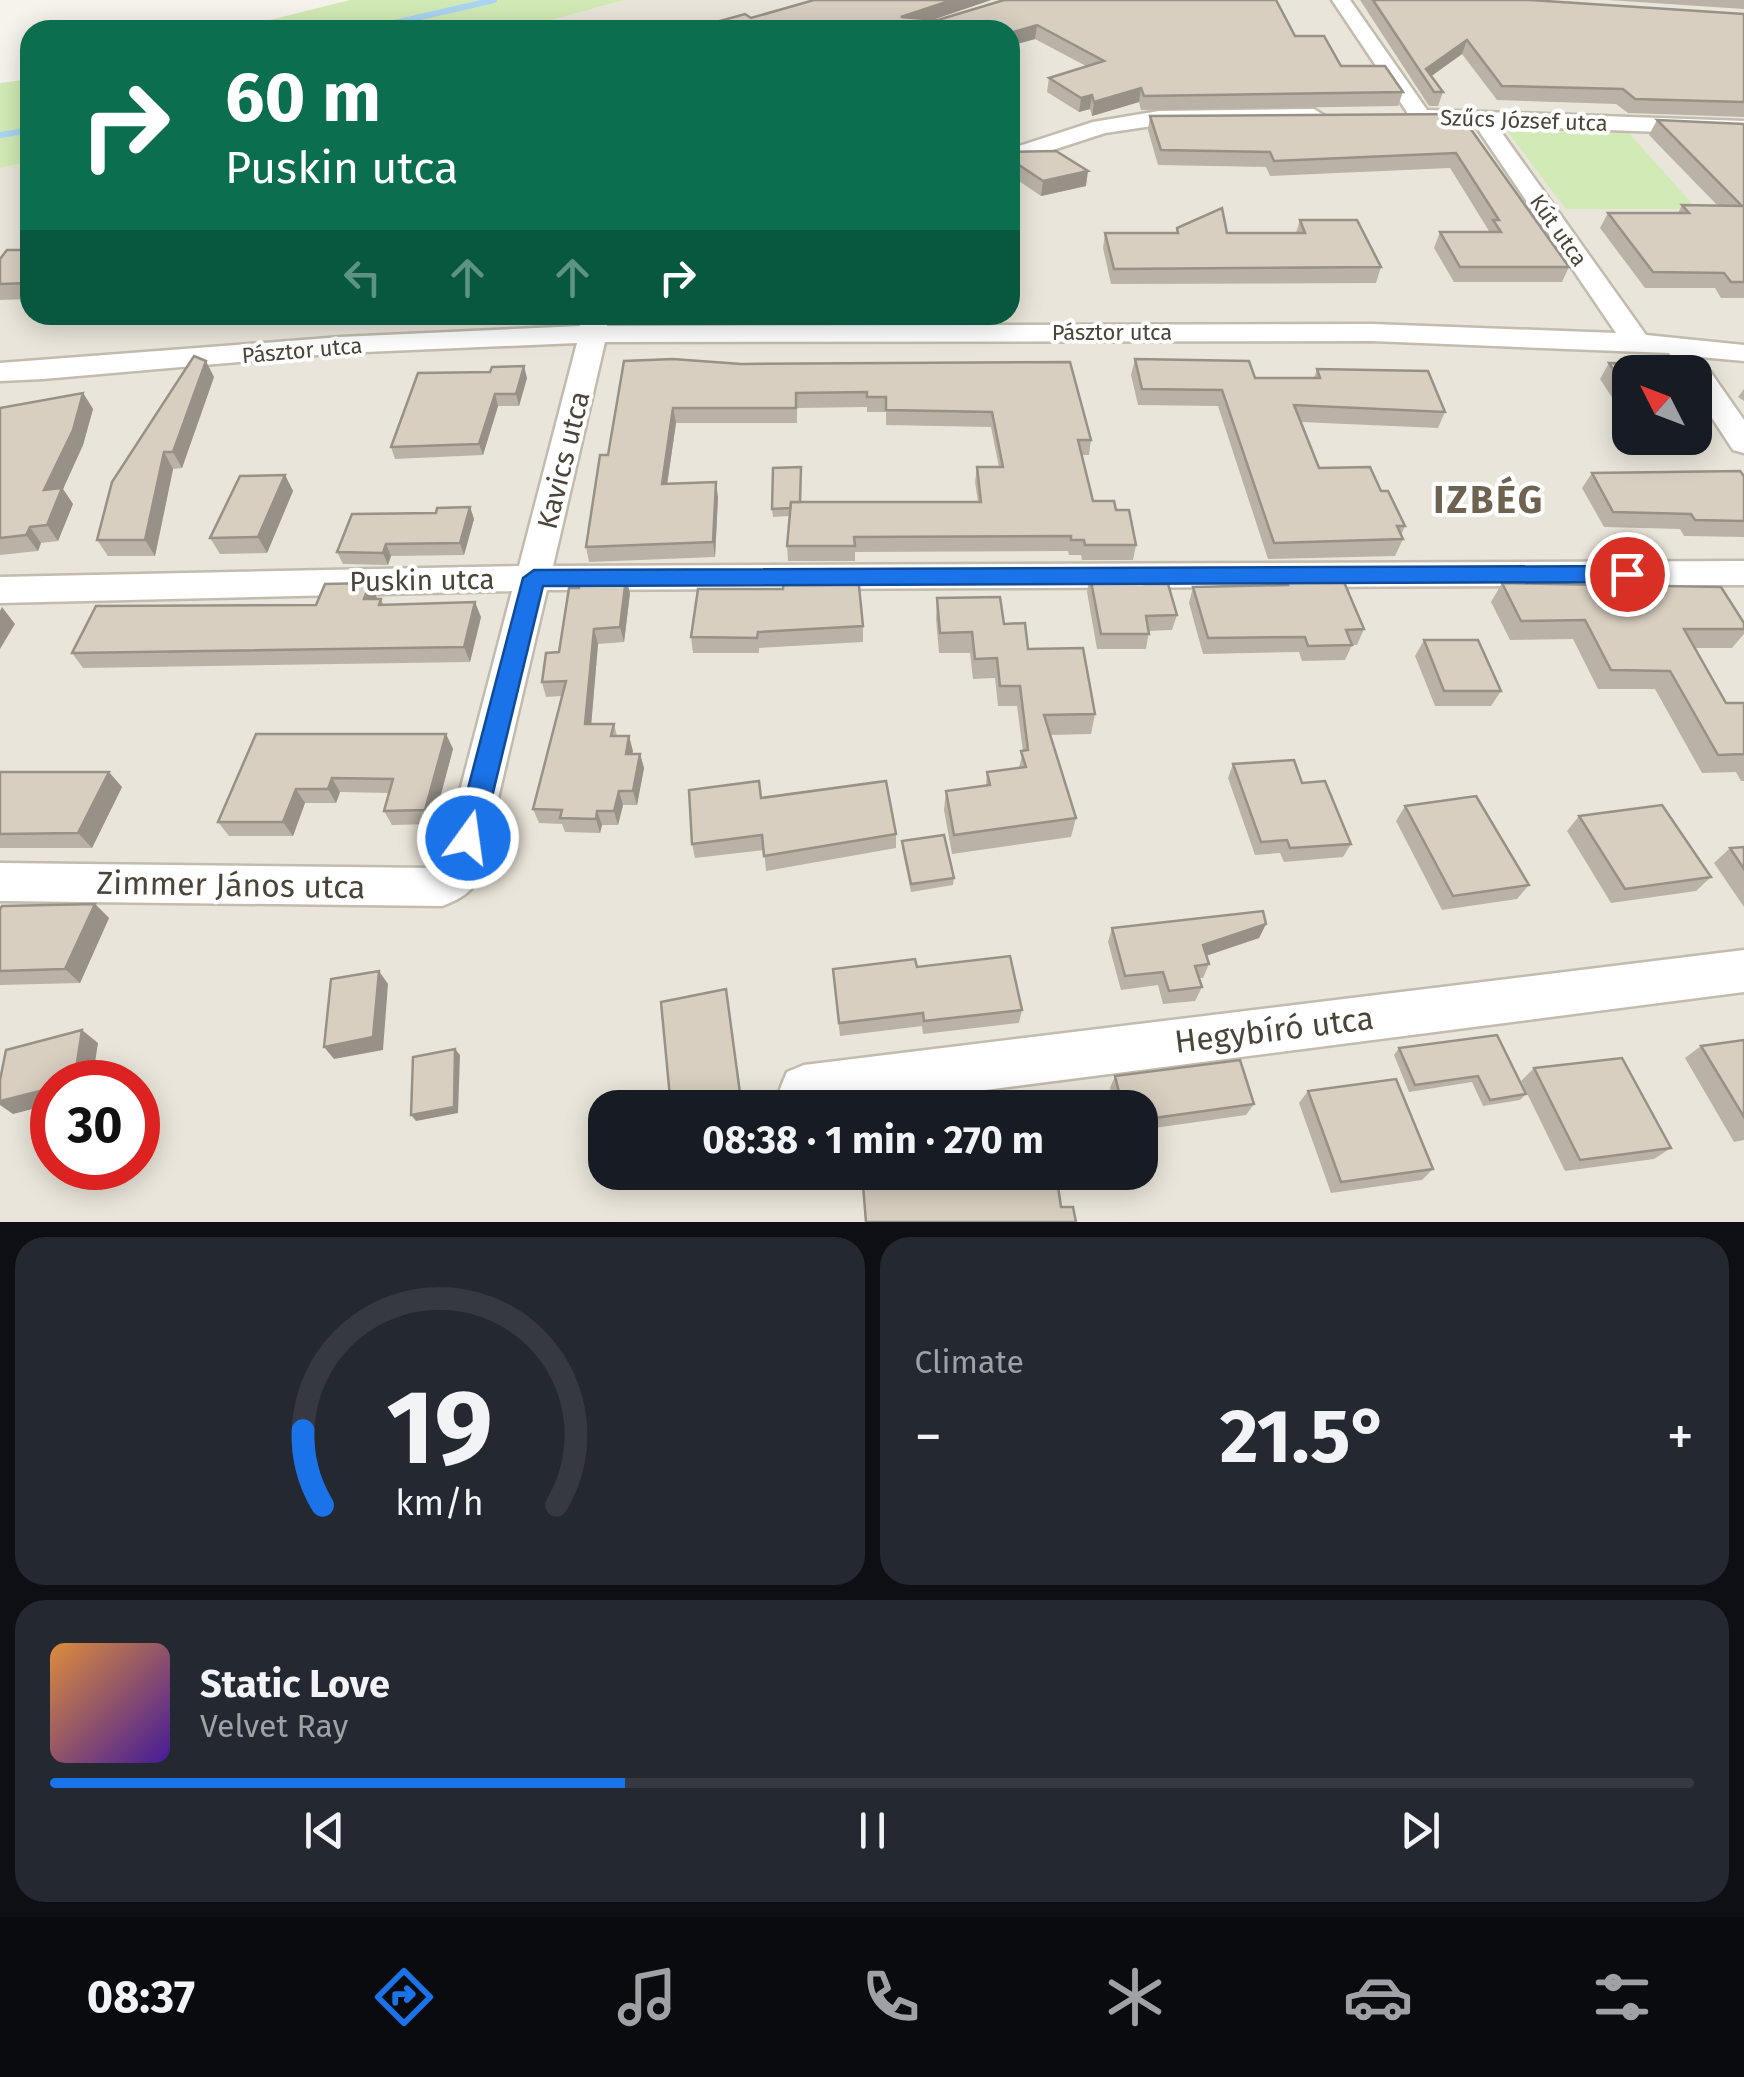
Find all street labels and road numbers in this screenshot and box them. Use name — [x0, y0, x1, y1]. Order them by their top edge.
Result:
street label: Szűcs József utca — [1440, 104, 1608, 137]
street label: Kút utca — [1524, 189, 1593, 272]
street label: Pásztor utca — [1052, 319, 1172, 346]
street label: Pásztor utca — [241, 332, 363, 369]
street label: Kavics utca — [530, 388, 597, 533]
street label: Puskin utca — [349, 563, 495, 598]
street label: Zimmer János utca — [96, 864, 366, 906]
street label: Hegybíró utca — [1172, 999, 1376, 1061]

